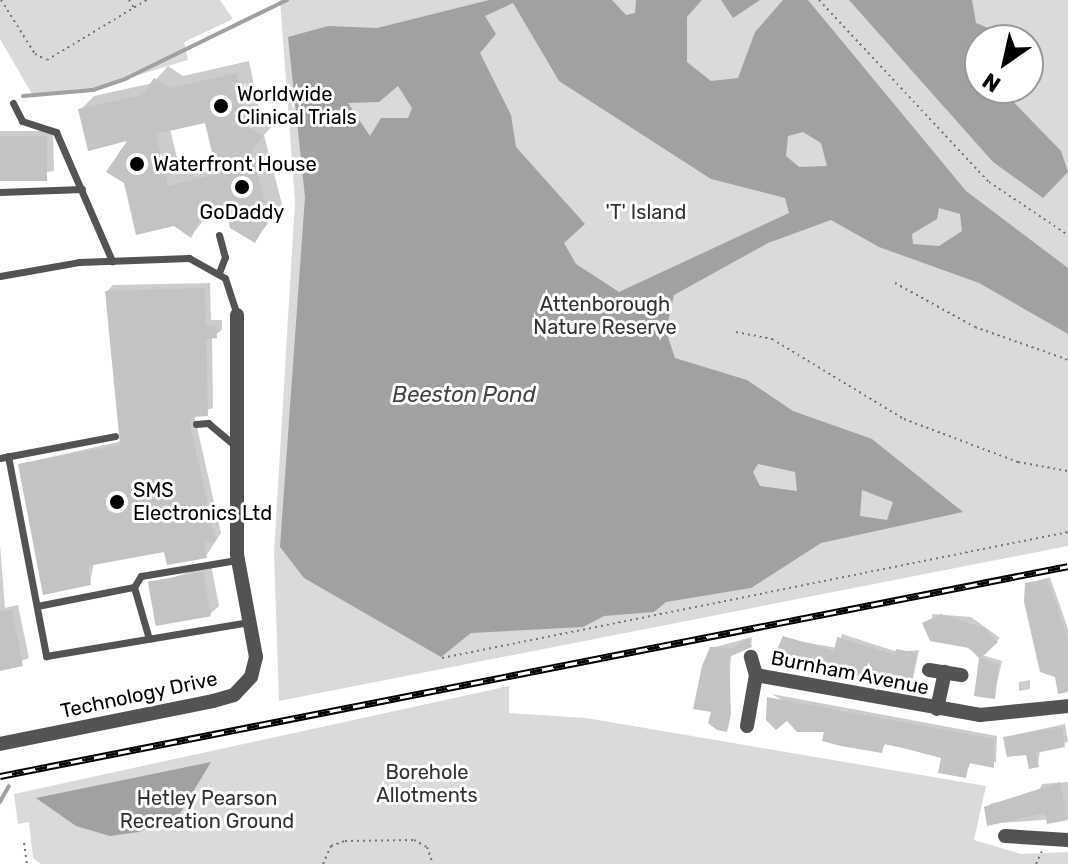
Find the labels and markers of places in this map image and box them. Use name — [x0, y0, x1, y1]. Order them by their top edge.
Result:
place label: Worldwide Clinical Trials — [237, 82, 357, 129]
marker: Worldwide Clinical Trials — [212, 97, 230, 115]
place label: Waterfront House — [153, 152, 317, 176]
marker: Waterfront House — [128, 155, 146, 173]
marker: GoDaddy — [233, 178, 251, 196]
place label: GoDaddy — [200, 200, 284, 224]
place label: SMS Electronics Ltd — [133, 478, 272, 525]
marker: SMS Electronics Ltd — [108, 493, 126, 511]

